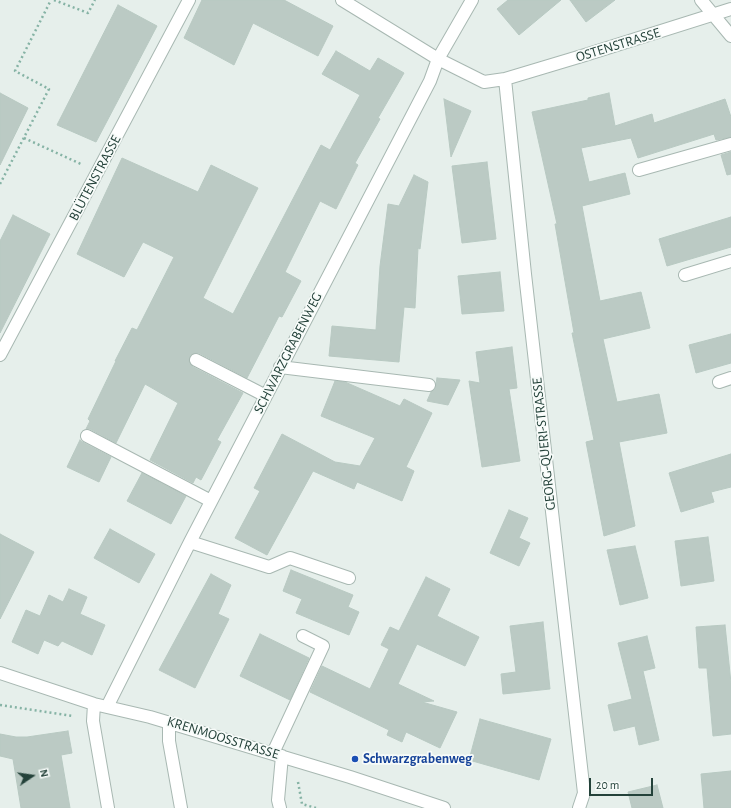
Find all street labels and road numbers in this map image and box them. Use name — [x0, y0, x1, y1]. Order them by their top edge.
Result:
street label: OSTENSTRASSE — [574, 24, 662, 66]
street label: BLÜTENSTRASSE — [65, 132, 125, 224]
street label: SCHWARZGRABENWEG — [250, 290, 326, 416]
street label: GEORG-QUERI-STRASSE — [529, 377, 559, 511]
street label: KRENMOOSSTRASSE — [165, 713, 281, 763]

